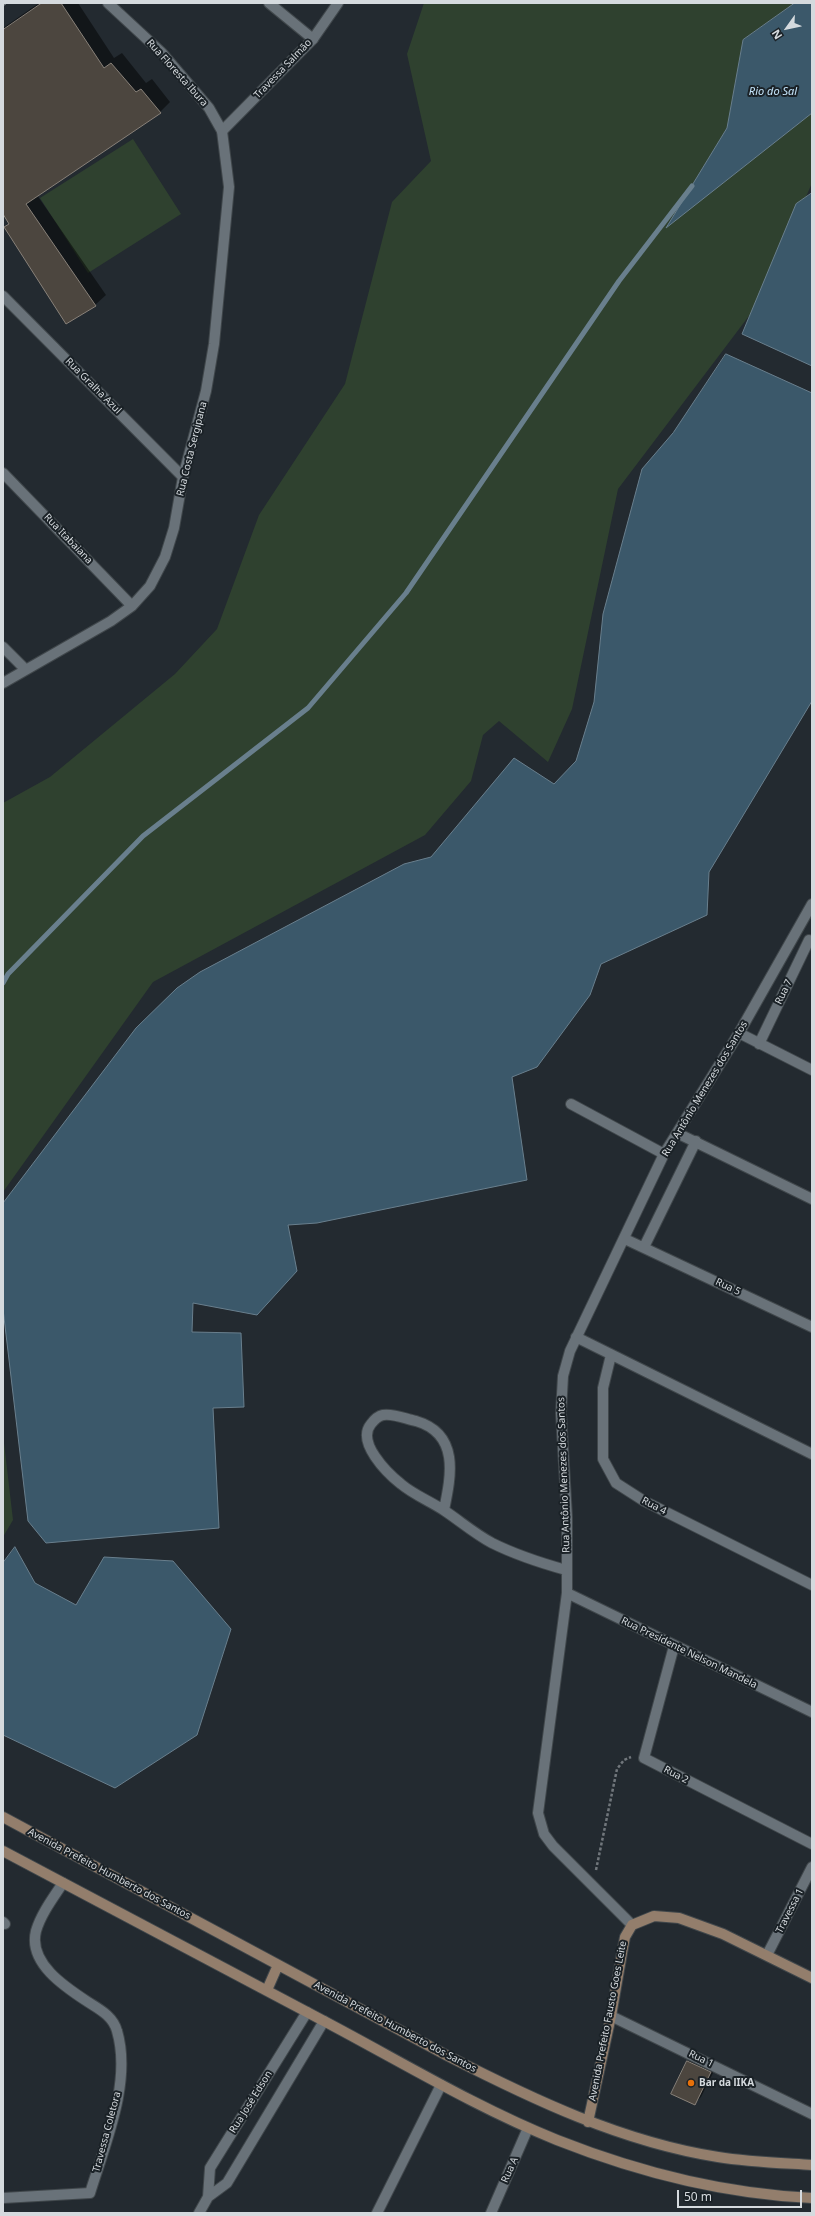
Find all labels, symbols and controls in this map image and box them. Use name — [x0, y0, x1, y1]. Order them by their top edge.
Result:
north arrow — [767, 8, 807, 48]
text: N — [768, 27, 785, 43]
street label: Rua Floresta Ibura — [144, 37, 210, 109]
street label: Travessa Salmão — [252, 37, 314, 101]
water label: Rio do Sal — [749, 85, 797, 99]
street label: Rua Gralha Azul — [63, 356, 123, 416]
street label: Rua Costa Sergipana — [174, 400, 210, 498]
street label: Rua Itabaiana — [41, 511, 95, 567]
street label: Rua 7 — [773, 978, 795, 1006]
street label: Rua Antônio Menezes dos Santos — [660, 1019, 750, 1159]
street label: Rua 5 — [714, 1276, 742, 1298]
street label: Rua Antônio Menezes dos Santos — [555, 1397, 573, 1553]
street label: Rua 4 — [640, 1495, 668, 1517]
street label: Rua Presidente Nelson Mandela — [619, 1615, 759, 1691]
street label: Rua 2 — [662, 1764, 690, 1786]
street label: Avenida Prefeito Humberto dos Santos — [26, 1826, 192, 1922]
street label: Travessa 1 — [774, 1887, 806, 1935]
street label: Avenida Prefeito Fausto Goes Leite — [587, 1940, 629, 2102]
street label: Avenida Prefeito Humberto dos Santos — [312, 1979, 478, 2075]
street label: Rua 1 — [687, 2048, 715, 2070]
street label: Rua José Edson — [227, 2069, 275, 2135]
place label: Bar da lIKA — [699, 2077, 754, 2089]
marker: Bar da lIKA — [686, 2078, 696, 2088]
street label: Travessa Coletora — [90, 2090, 124, 2174]
street label: Rua A — [499, 2155, 521, 2185]
scale bar — [679, 2182, 804, 2208]
text: 50 m — [684, 2188, 712, 2205]

